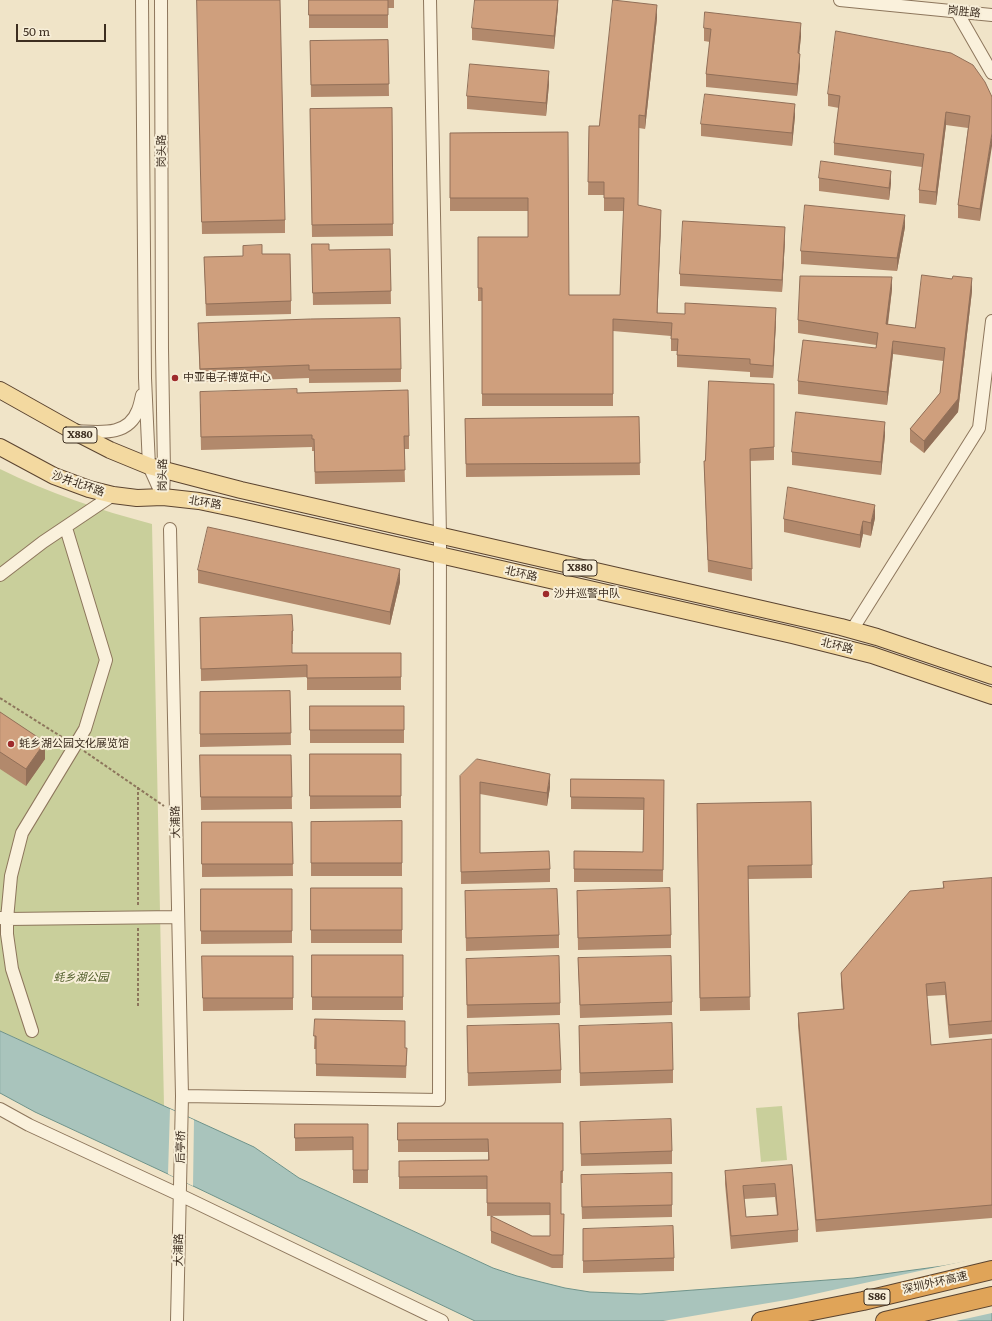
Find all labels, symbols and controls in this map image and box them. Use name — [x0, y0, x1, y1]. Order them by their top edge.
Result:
street label: 岗胜路 — [947, 4, 981, 20]
scale bar — [18, 16, 108, 42]
text: 50 m — [23, 22, 50, 40]
street label: 岗头路 — [155, 135, 169, 167]
place label: 中亚电子博览中心 — [183, 371, 271, 385]
marker: 中亚电子博览中心 — [170, 373, 180, 383]
road number: X880 — [63, 427, 97, 443]
street label: 岗头路 — [156, 458, 170, 492]
street label: 沙井北环路 — [50, 469, 106, 499]
street label: 北环路 — [188, 494, 222, 512]
road number: X880 — [563, 560, 597, 576]
street label: 北环路 — [503, 564, 539, 584]
place label: 沙井巡警中队 — [554, 587, 620, 601]
marker: 沙井巡警中队 — [541, 589, 551, 599]
street label: 北环路 — [819, 636, 855, 656]
place label: 蚝乡湖公园文化展览馆 — [19, 737, 129, 751]
marker: 蚝乡湖公园文化展览馆 — [6, 739, 16, 749]
street label: 大浦路 — [169, 805, 183, 839]
park label: 蚝乡湖公园 — [54, 971, 108, 985]
street label: 后亭桥 — [174, 1130, 188, 1164]
street label: 大浦路 — [172, 1233, 186, 1267]
street label: 深圳外环高速 — [901, 1269, 969, 1297]
road number: S86 — [864, 1289, 890, 1305]

